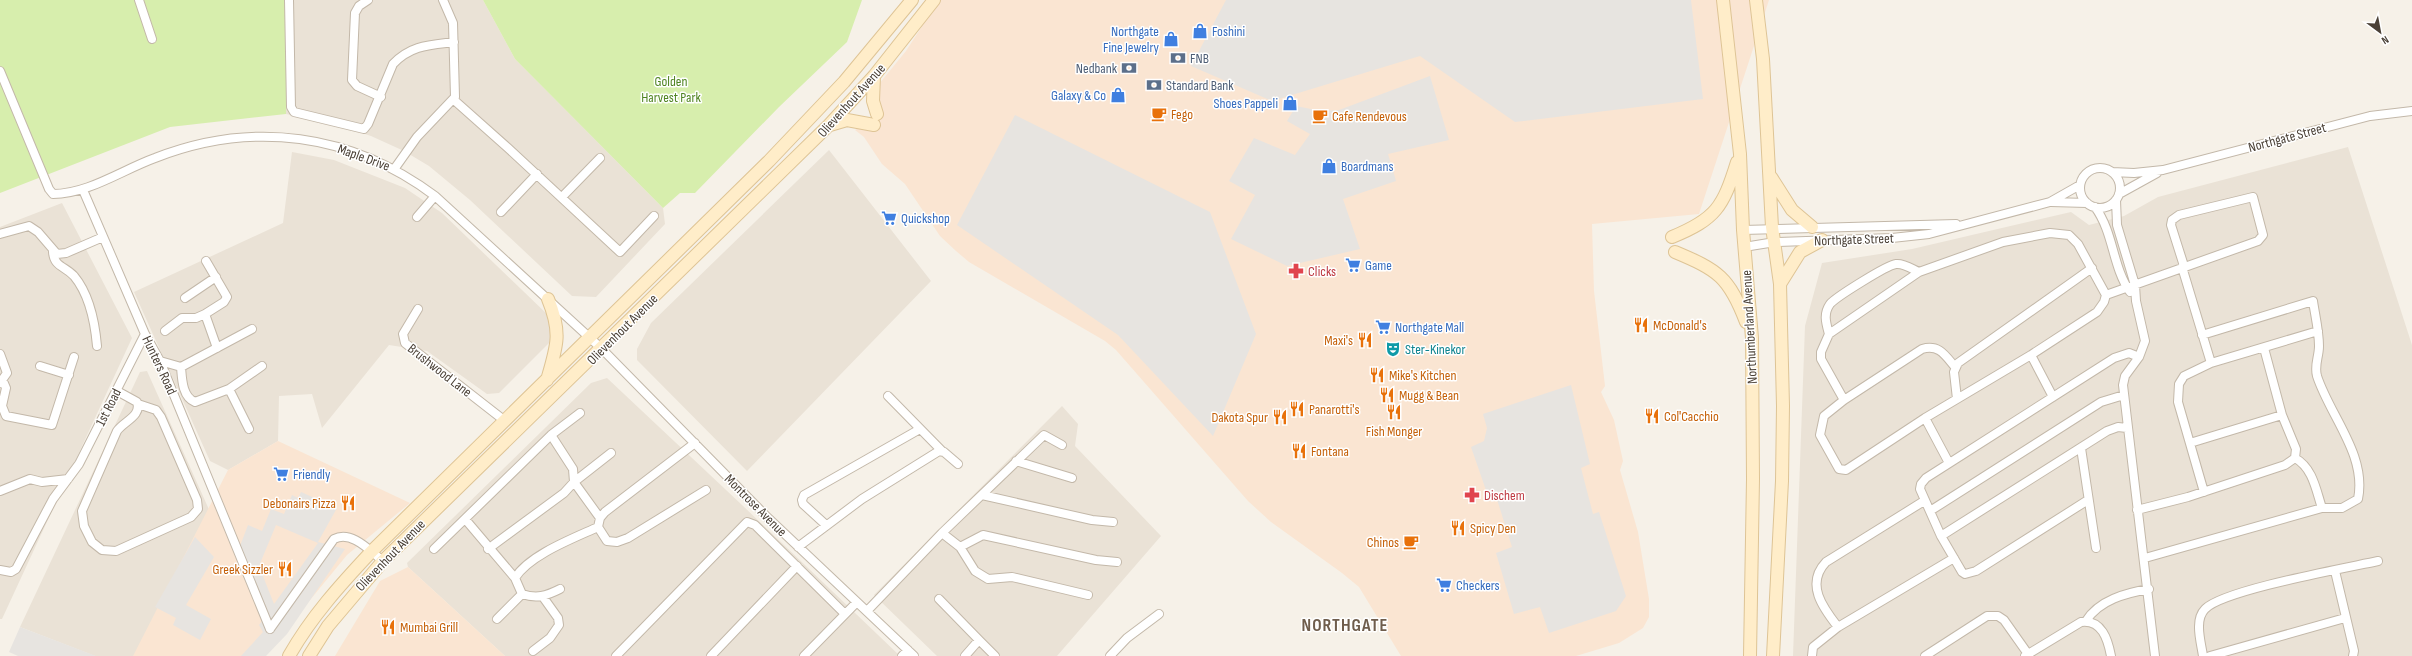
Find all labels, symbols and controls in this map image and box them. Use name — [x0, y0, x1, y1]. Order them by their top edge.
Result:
north arrow — [2360, 12, 2400, 52]
shop icon: Foshini — [1191, 22, 1209, 40]
place label: Northgate Fine Jewelry — [1103, 23, 1160, 56]
place label: Foshini — [1212, 23, 1245, 40]
shop icon: Northgate Fine Jewelry — [1162, 30, 1180, 48]
text: N — [2379, 33, 2391, 47]
bank icon: FNB — [1169, 49, 1187, 67]
place label: FNB — [1190, 50, 1209, 67]
bank icon: Nedbank — [1120, 59, 1138, 77]
street label: Olievenhout Avenue — [814, 60, 889, 141]
place label: Nedbank — [1076, 60, 1118, 77]
park label: Golden Harvest Park — [641, 73, 701, 106]
bank icon: Standard Bank — [1145, 76, 1163, 94]
place label: Standard Bank — [1166, 77, 1234, 94]
shop icon: Galaxy & Co — [1109, 86, 1127, 104]
place label: Galaxy & Co — [1051, 87, 1106, 104]
shop icon: Shoes Pappeli — [1281, 94, 1299, 112]
place label: Shoes Pappeli — [1213, 95, 1278, 112]
cafe icon: Fego — [1150, 105, 1168, 123]
place label: Fego — [1171, 106, 1193, 123]
cafe icon: Cafe Rendevous — [1311, 107, 1329, 125]
place label: Cafe Rendevous — [1332, 108, 1407, 125]
street label: Northgate Street — [2246, 119, 2328, 156]
street label: Maple Drive — [335, 140, 392, 175]
shop icon: Boardmans — [1320, 157, 1338, 175]
place label: Boardmans — [1341, 158, 1393, 175]
supermarket icon: Quickshop — [880, 209, 898, 227]
place label: Quickshop — [901, 210, 950, 227]
street label: Northgate Street — [1814, 230, 1894, 249]
supermarket icon: Game — [1344, 256, 1362, 274]
place label: Game — [1365, 257, 1392, 274]
pharmacy icon: Clicks — [1287, 262, 1305, 280]
place label: Clicks — [1308, 263, 1336, 280]
street label: Northumberland Avenue — [1738, 270, 1761, 384]
street label: Olievenhout Avenue — [583, 290, 661, 368]
restaurant icon: McDonald's — [1632, 316, 1650, 334]
place label: McDonald's — [1653, 317, 1707, 334]
supermarket icon: Northgate Mall — [1374, 318, 1392, 336]
place label: Northgate Mall — [1395, 319, 1464, 336]
restaurant icon: Maxi's — [1356, 331, 1374, 349]
place label: Maxi's — [1324, 332, 1353, 349]
street label: Hunters Road — [138, 333, 181, 398]
street label: Brushwood Lane — [404, 340, 475, 401]
theatre icon: Ster-Kinekor — [1384, 340, 1402, 358]
place label: Ster-Kinekor — [1405, 341, 1465, 358]
restaurant icon: Mike's Kitchen — [1368, 366, 1386, 384]
place label: Mike's Kitchen — [1389, 367, 1456, 384]
street label: 1st Road — [92, 386, 125, 429]
restaurant icon: Mugg & Bean — [1378, 386, 1396, 404]
place label: Mugg & Bean — [1399, 387, 1459, 404]
restaurant icon: Panarotti's — [1288, 400, 1306, 418]
place label: Panarotti's — [1309, 401, 1359, 418]
restaurant icon: Fish Monger — [1385, 403, 1403, 421]
restaurant icon: Col'Cacchio — [1643, 407, 1661, 425]
restaurant icon: Dakota Spur — [1271, 408, 1289, 426]
place label: Col'Cacchio — [1664, 408, 1719, 425]
place label: Dakota Spur — [1211, 409, 1268, 426]
place label: Fish Monger — [1366, 423, 1422, 440]
restaurant icon: Fontana — [1290, 442, 1308, 460]
place label: Fontana — [1311, 443, 1349, 460]
supermarket icon: Friendly — [272, 465, 290, 483]
place label: Friendly — [293, 466, 331, 483]
street label: Montrose Avenue — [721, 471, 790, 540]
pharmacy icon: Dischem — [1463, 486, 1481, 504]
place label: Dischem — [1484, 487, 1525, 504]
restaurant icon: Debonairs Pizza — [339, 494, 357, 512]
place label: Debonairs Pizza — [263, 495, 336, 512]
street label: Olievenhout Avenue — [352, 516, 429, 595]
restaurant icon: Spicy Den — [1449, 519, 1467, 537]
place label: Spicy Den — [1470, 520, 1516, 537]
cafe icon: Chinos — [1402, 533, 1420, 551]
place label: Chinos — [1367, 534, 1399, 551]
restaurant icon: Greek Sizzler — [276, 560, 294, 578]
place label: Greek Sizzler — [212, 561, 273, 578]
supermarket icon: Checkers — [1435, 576, 1453, 594]
place label: Checkers — [1456, 577, 1500, 594]
district label: NORTHGATE — [1302, 615, 1388, 636]
restaurant icon: Mumbai Grill — [379, 618, 397, 636]
place label: Mumbai Grill — [400, 619, 458, 636]

